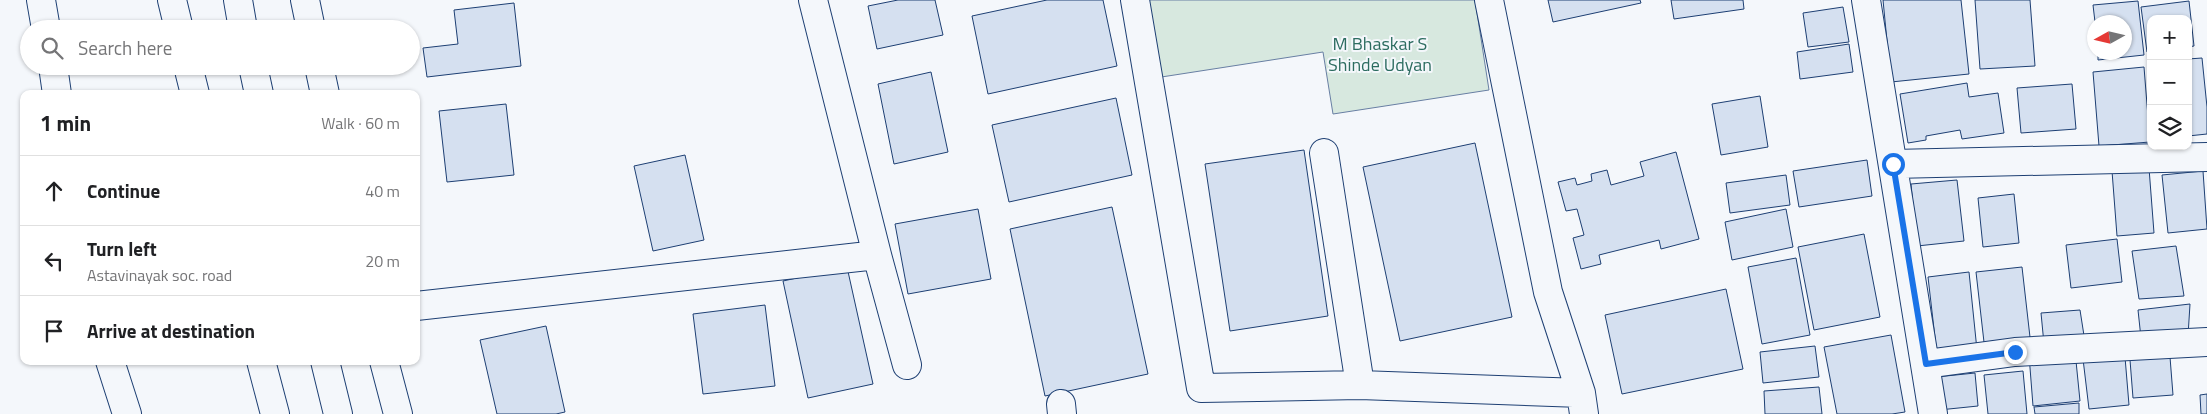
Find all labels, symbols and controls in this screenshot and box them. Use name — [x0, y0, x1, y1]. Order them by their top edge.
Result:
north arrow — [2087, 15, 2132, 60]
map controls — [2147, 15, 2192, 150]
button: + — [2147, 15, 2192, 60]
search box — [20, 20, 420, 75]
park label: M Bhaskar S Shinde Udyan — [1328, 30, 1432, 78]
text: Search here — [78, 33, 172, 62]
icon: search — [38, 34, 66, 62]
button: − — [2147, 60, 2192, 105]
button: layers — [2147, 105, 2192, 150]
text: 1 min — [40, 107, 91, 139]
text: Walk · 60 m — [321, 111, 400, 135]
route start — [1882, 153, 1905, 176]
text: Continue — [87, 176, 160, 205]
icon: ahead — [40, 177, 68, 205]
text: 40 m — [365, 179, 400, 203]
text: Turn left — [87, 234, 157, 263]
icon: left — [40, 247, 68, 275]
text: 20 m — [365, 249, 400, 273]
text: Astavinayak soc. road — [87, 263, 232, 287]
text: Arrive at destination — [87, 316, 255, 345]
icon: arrive — [40, 317, 68, 345]
route end — [2004, 341, 2027, 364]

